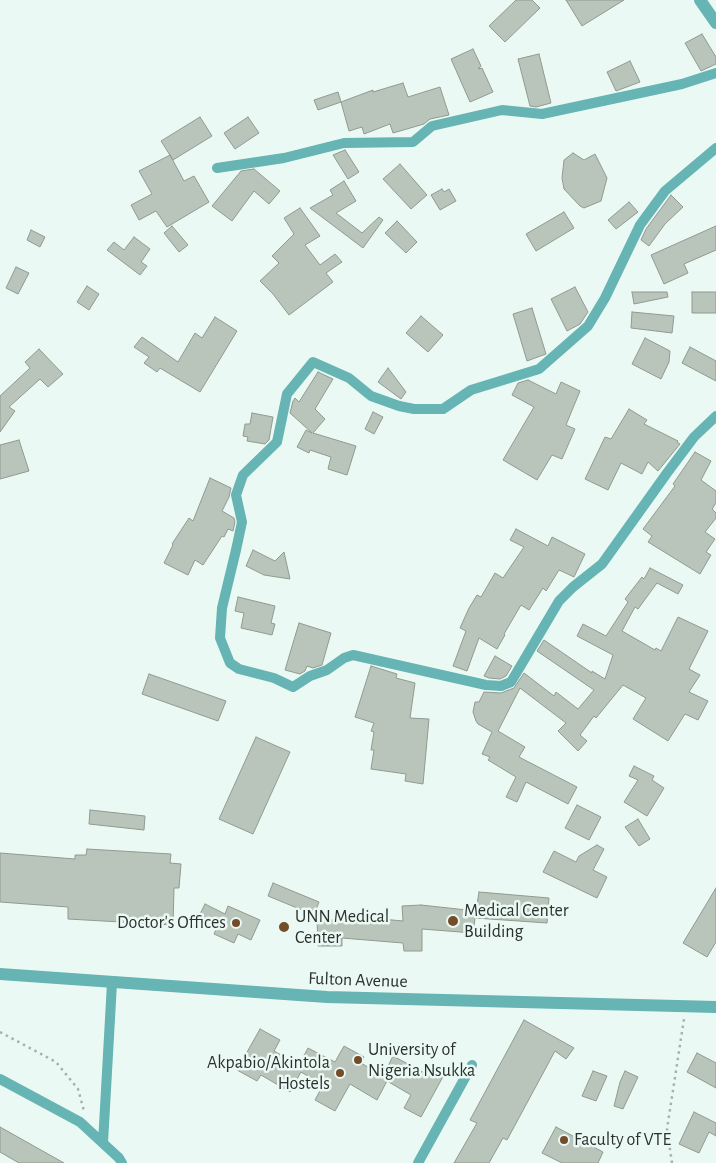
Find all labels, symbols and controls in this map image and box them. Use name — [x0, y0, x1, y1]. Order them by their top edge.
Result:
place label: Medical Center Building — [464, 900, 568, 942]
place label: UNN Medical Center — [295, 906, 389, 949]
place label: Doctor's Offices — [117, 912, 226, 934]
marker: Medical Center Building — [446, 914, 460, 928]
marker: Doctor's Offices — [230, 917, 242, 929]
marker: UNN Medical Center — [277, 920, 291, 934]
street label: Fulton Avenue — [308, 967, 408, 993]
place label: University of Nigeria Nsukka — [368, 1039, 475, 1082]
place label: Akpabio/Akintola Hostels — [207, 1052, 330, 1094]
marker: University of Nigeria Nsukka — [352, 1054, 364, 1066]
marker: Akpabio/Akintola Hostels — [334, 1067, 346, 1079]
place label: Faculty of VTE — [574, 1129, 671, 1151]
marker: Faculty of VTE — [558, 1134, 570, 1146]

